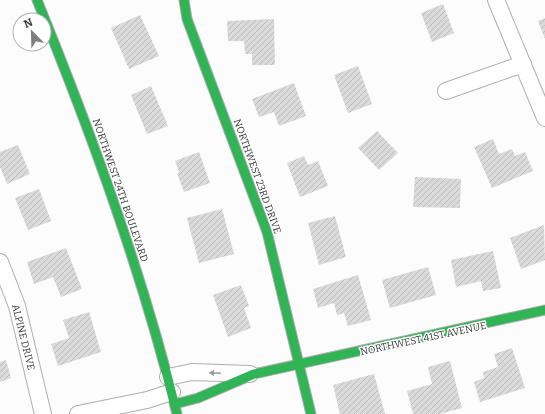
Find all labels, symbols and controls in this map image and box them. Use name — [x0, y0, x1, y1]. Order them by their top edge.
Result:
north arrow — [12, 12, 52, 52]
text: N — [22, 15, 35, 31]
street label: NORTHWEST 24TH BOULEVARD — [90, 117, 150, 264]
street label: NORTHWEST 23RD DRIVE — [231, 117, 283, 235]
street label: ALPINE DRIVE — [9, 303, 37, 371]
street label: NORTHWEST 41ST AVENUE — [359, 320, 487, 358]
one-way arrow — [209, 369, 221, 376]

